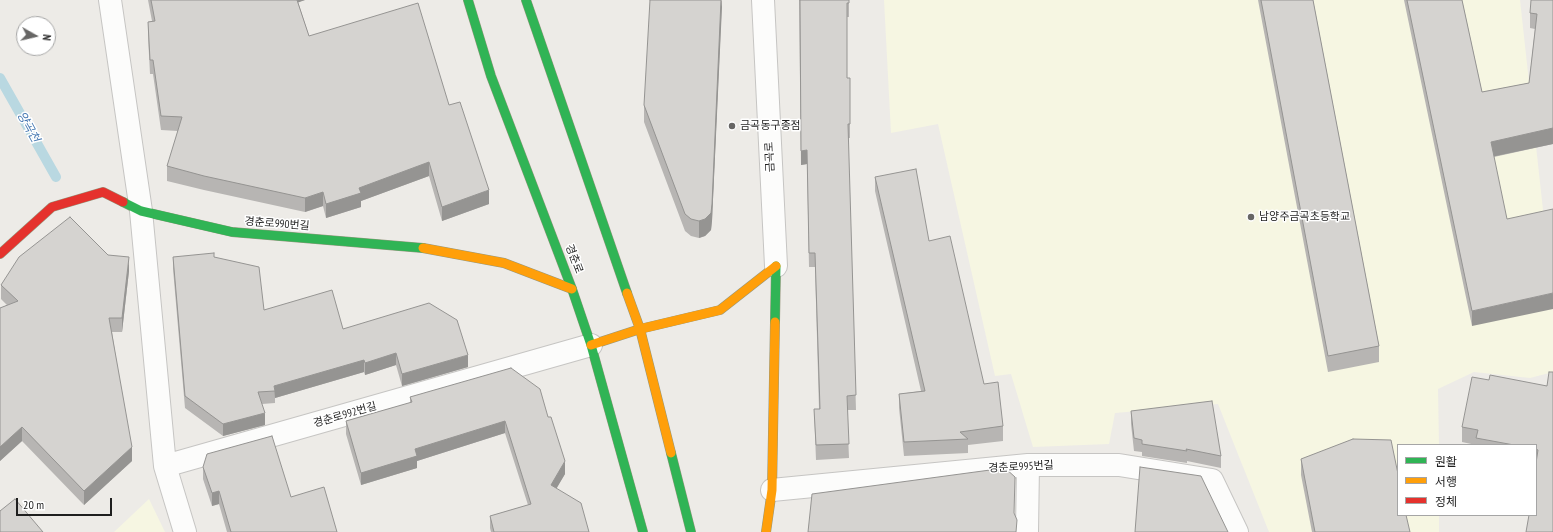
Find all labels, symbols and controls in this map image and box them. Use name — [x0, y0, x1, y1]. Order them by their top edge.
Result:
north arrow — [16, 16, 56, 56]
text: N — [40, 34, 54, 41]
water label: 양곡천 — [14, 109, 42, 145]
place label: 금곡동구종점 — [740, 119, 801, 133]
marker: 금곡동구종점 — [727, 121, 737, 131]
street label: 금곡로 — [763, 141, 777, 173]
place label: 남양주금곡초등학교 — [1259, 210, 1350, 224]
marker: 남양주금곡초등학교 — [1246, 212, 1256, 222]
street label: 경춘로990번길 — [244, 215, 310, 233]
street label: 경춘로 — [562, 242, 586, 276]
street label: 경춘로992번길 — [312, 400, 378, 430]
legend — [1397, 444, 1537, 516]
text: 원활 — [1435, 454, 1457, 469]
street label: 경춘로995번길 — [988, 459, 1054, 475]
text: 서행 — [1435, 474, 1457, 489]
scale bar — [18, 490, 114, 516]
text: 정체 — [1435, 494, 1457, 509]
text: 20 m — [23, 497, 44, 512]

